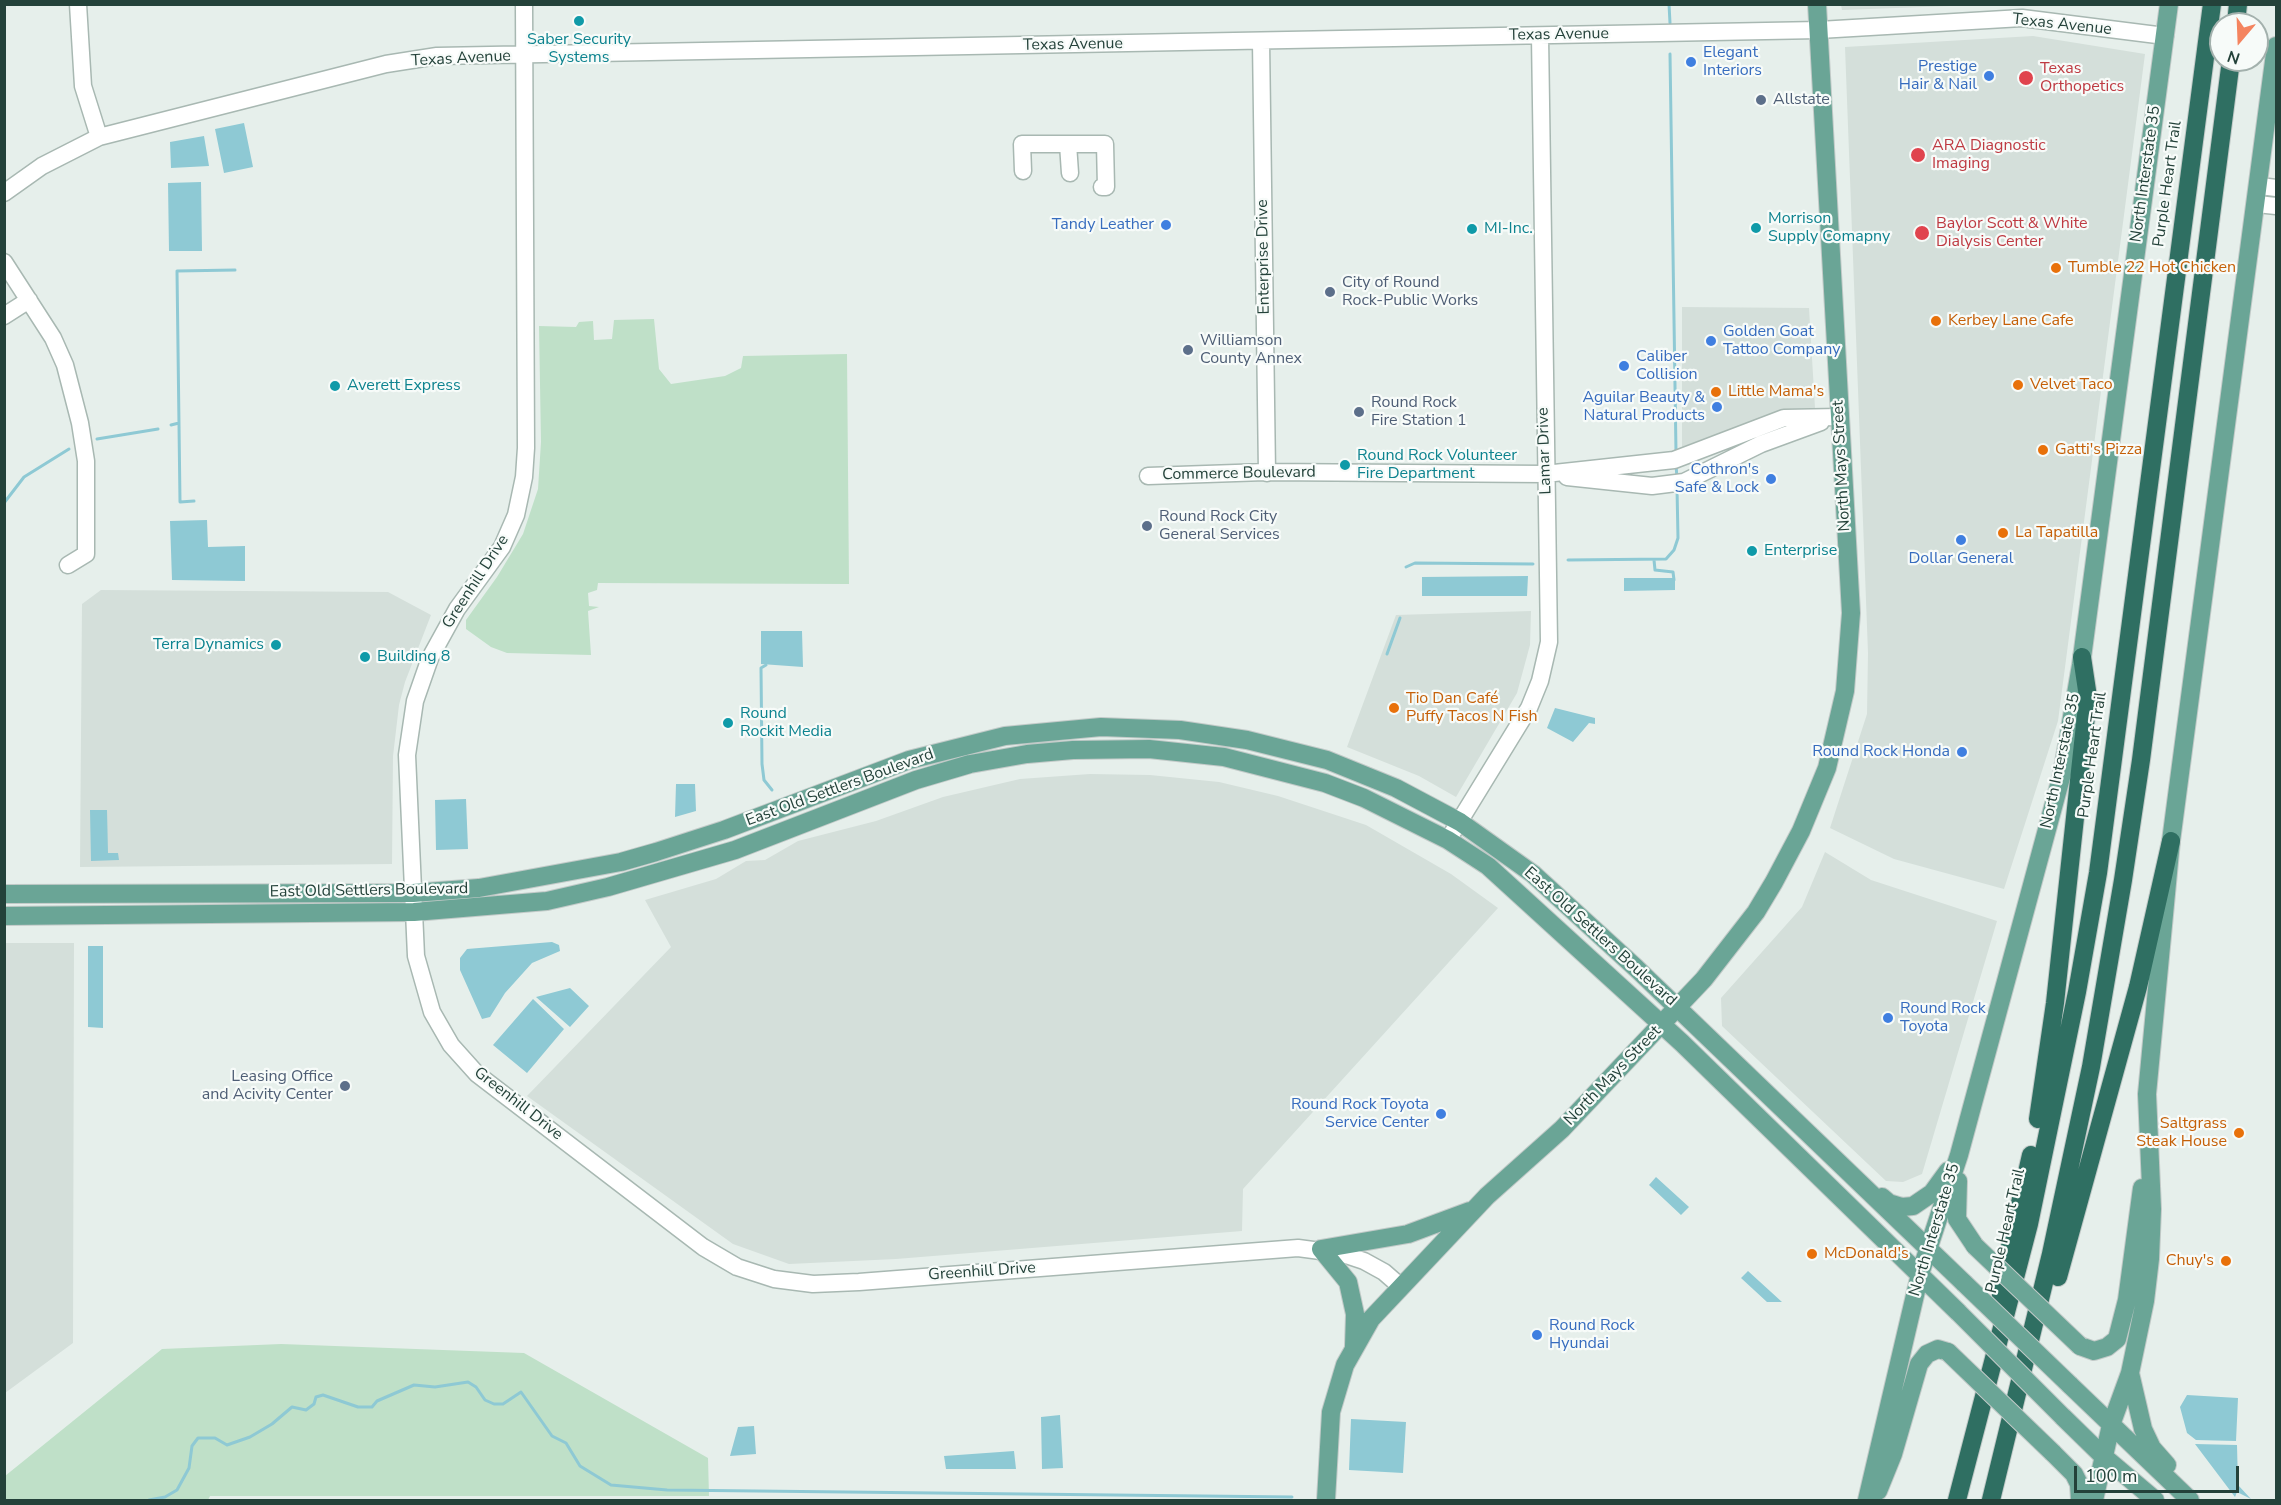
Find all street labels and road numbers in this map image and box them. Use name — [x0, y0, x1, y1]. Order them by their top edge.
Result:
street label: Texas Avenue — [2011, 10, 2113, 40]
street label: Texas Avenue — [1509, 25, 1609, 45]
street label: Texas Avenue — [1023, 35, 1123, 55]
street label: Texas Avenue — [411, 47, 511, 71]
street label: North Interstate 35 — [2127, 105, 2165, 243]
street label: Purple Heart Trail — [2150, 120, 2186, 248]
street label: Enterprise Drive — [1253, 199, 1275, 315]
street label: North Mays Street — [1829, 400, 1855, 532]
street label: Lamar Drive — [1534, 407, 1556, 495]
street label: Commerce Boulevard — [1162, 463, 1316, 485]
street label: Greenhill Drive — [439, 532, 513, 632]
street label: Purple Heart Trail — [2075, 691, 2111, 819]
street label: North Interstate 35 — [2037, 692, 2085, 830]
street label: East Old Settlers Boulevard — [743, 745, 937, 831]
street label: East Old Settlers Boulevard — [1520, 863, 1680, 1011]
street label: East Old Settlers Boulevard — [270, 880, 468, 902]
street label: North Mays Street — [1560, 1022, 1666, 1130]
street label: Greenhill Drive — [470, 1063, 566, 1145]
street label: North Interstate 35 — [1906, 1161, 1964, 1299]
street label: Purple Heart Trail — [1982, 1167, 2030, 1295]
street label: Greenhill Drive — [928, 1259, 1036, 1285]

